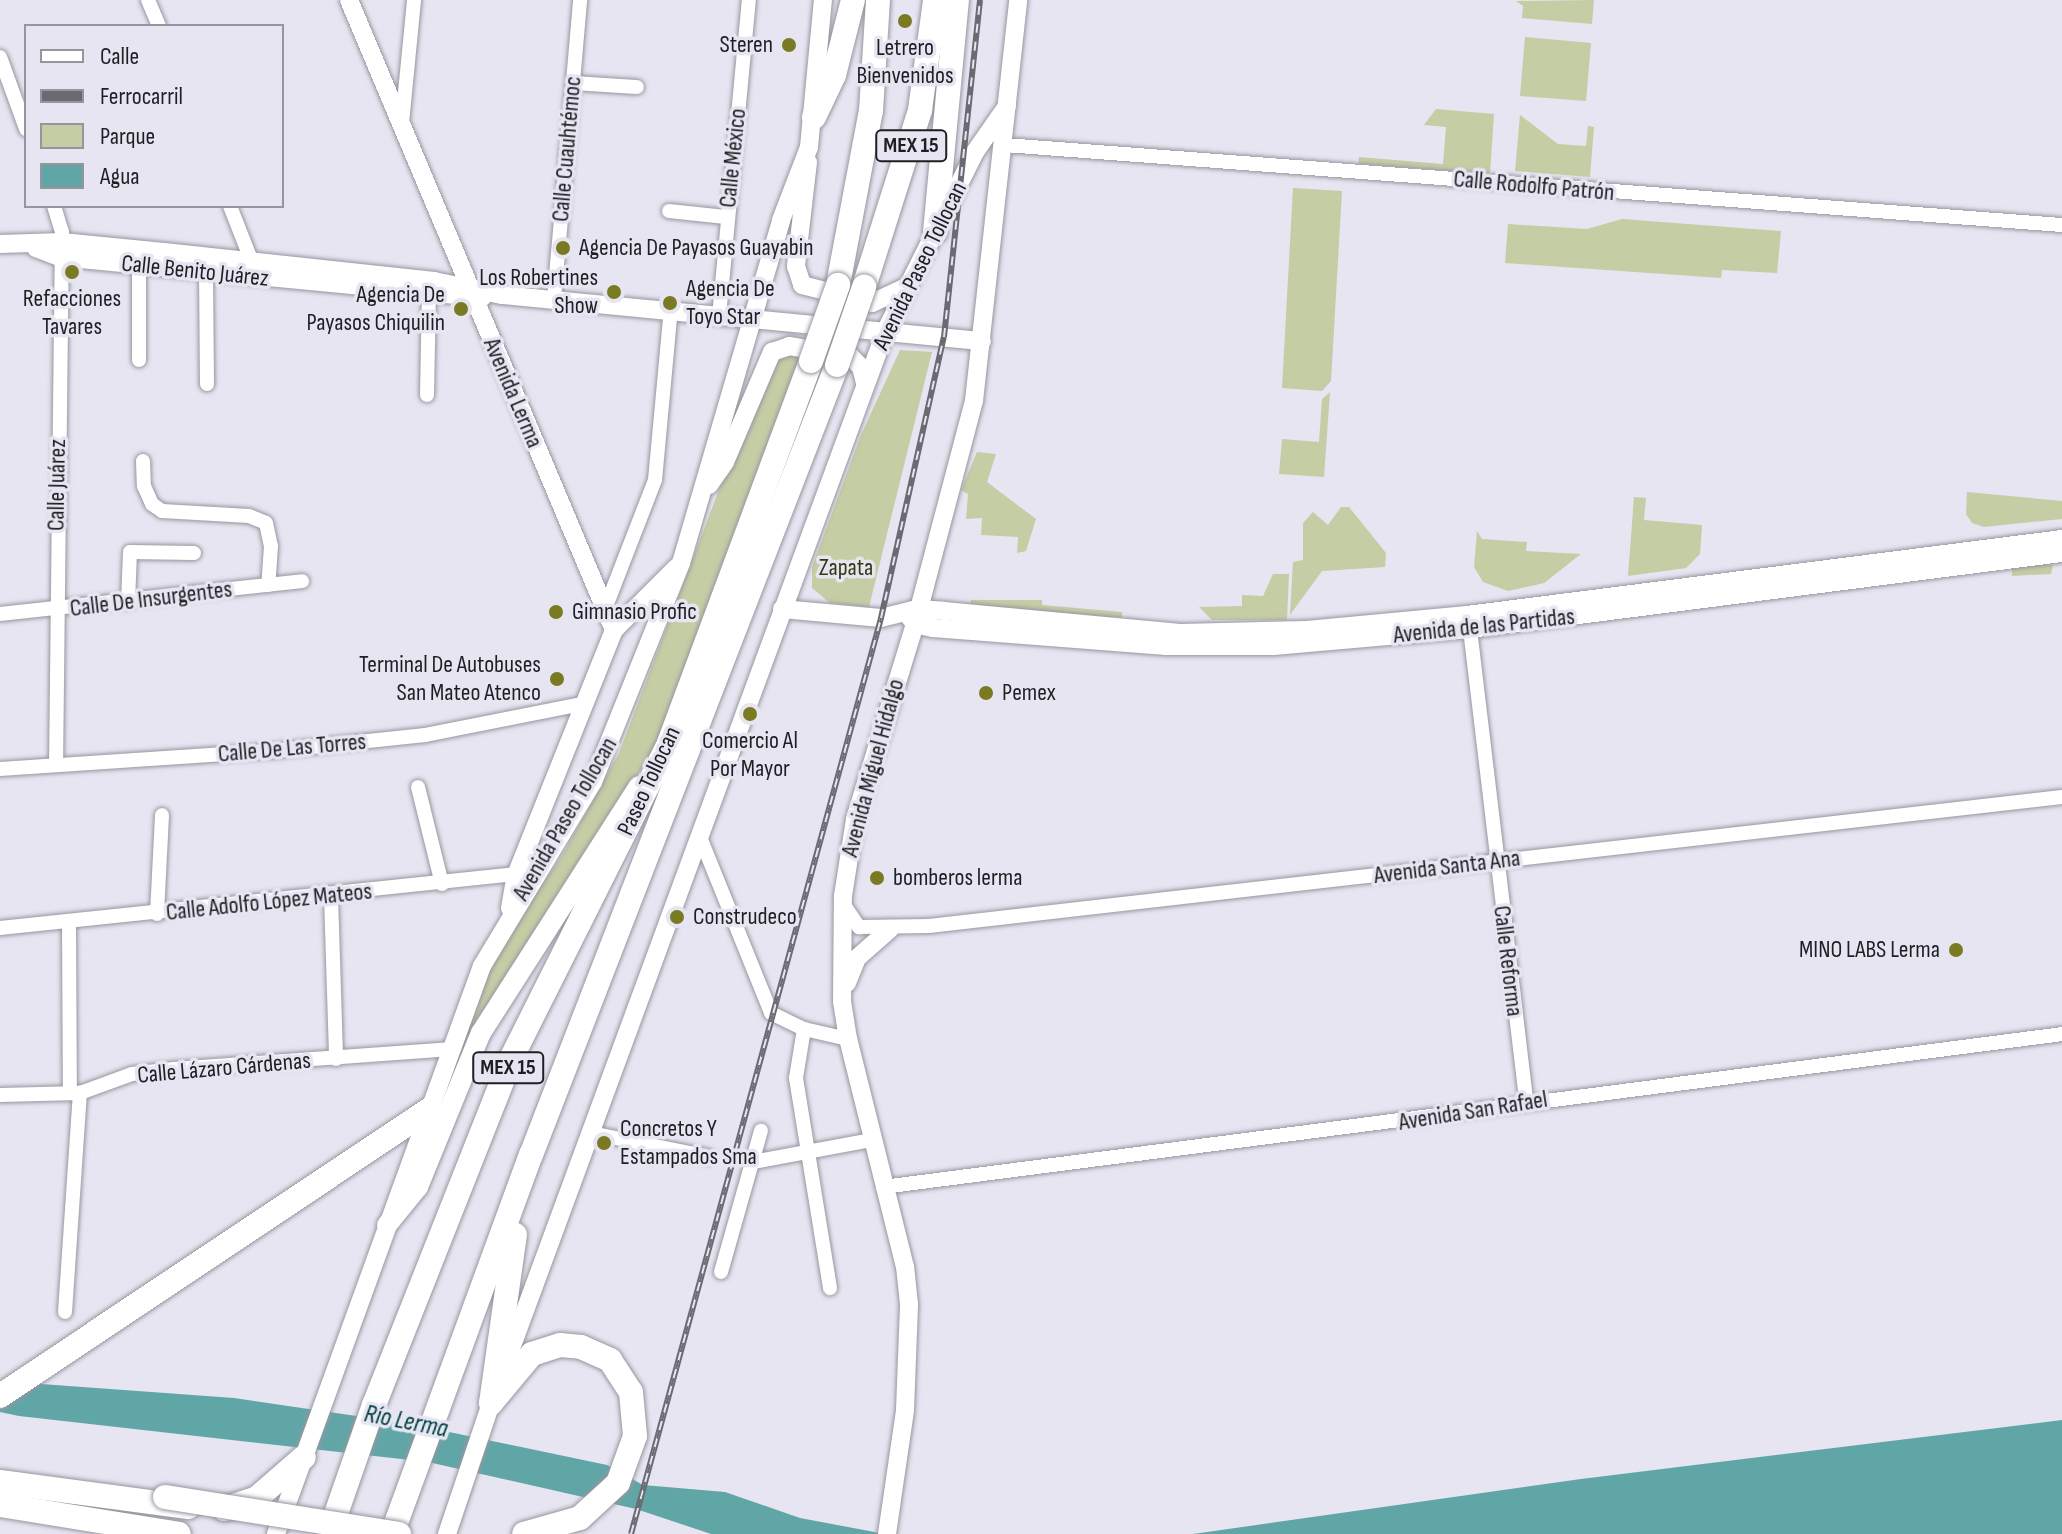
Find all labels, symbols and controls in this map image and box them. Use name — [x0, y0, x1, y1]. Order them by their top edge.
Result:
marker: Letrero Bienvenidos — [896, 12, 914, 30]
legend — [24, 24, 284, 208]
place label: Steren — [720, 31, 773, 59]
place label: Letrero Bienvenidos — [856, 34, 954, 90]
marker: Steren — [780, 36, 798, 54]
text: Calle — [100, 42, 139, 71]
street label: Calle Cuauhtémoc — [546, 75, 588, 223]
text: Ferrocarril — [100, 82, 183, 111]
street label: Calle México — [713, 107, 753, 209]
text: Parque — [100, 122, 155, 151]
road number: MEX 15 — [875, 128, 947, 164]
text: Agua — [100, 162, 139, 191]
street label: Calle Rodolfo Patrón — [1452, 165, 1616, 207]
street label: Avenida Paseo Tollocan — [867, 177, 973, 355]
place label: Agencia De Payasos Guayabin — [579, 234, 813, 262]
marker: Agencia De Payasos Guayabin — [554, 239, 572, 257]
street label: Calle Benito Juárez — [120, 249, 270, 293]
marker: Refacciones Tavares — [63, 263, 81, 281]
place label: Los Robertines Show — [479, 264, 598, 320]
place label: Agencia De Toyo Star — [686, 275, 775, 331]
place label: Agencia De Payasos Chiquilin — [306, 281, 445, 337]
marker: Los Robertines Show — [605, 283, 623, 301]
place label: Refacciones Tavares — [23, 285, 121, 341]
marker: Agencia De Toyo Star — [661, 294, 679, 312]
marker: Agencia De Payasos Chiquilin — [452, 300, 470, 318]
street label: Avenida Lerma — [477, 334, 549, 452]
street label: Calle Juárez — [42, 439, 72, 531]
park label: Zapata — [819, 554, 873, 582]
street label: Calle De Insurgentes — [68, 575, 234, 623]
place label: Gimnasio Profic — [572, 598, 697, 626]
street label: Avenida de las Partidas — [1392, 602, 1576, 650]
marker: Gimnasio Profic — [547, 603, 565, 621]
place label: Terminal De Autobuses San Mateo Atenco — [359, 651, 541, 707]
marker: Terminal De Autobuses San Mateo Atenco — [548, 670, 566, 688]
street label: Avenida Miguel Hidalgo — [835, 676, 911, 860]
place label: Pemex — [1002, 679, 1056, 707]
marker: Pemex — [977, 684, 995, 702]
marker: Comercio Al Por Mayor — [741, 705, 759, 723]
street label: Paseo Tollocan — [611, 722, 687, 840]
street label: Calle De Las Torres — [217, 727, 367, 769]
place label: Comercio Al Por Mayor — [702, 727, 798, 783]
street label: Avenida Paseo Tollocan — [507, 732, 623, 906]
street label: Avenida Santa Ana — [1372, 844, 1522, 890]
place label: bomberos lerma — [893, 864, 1022, 892]
marker: bomberos lerma — [868, 869, 886, 887]
street label: Calle Adolfo López Mateos — [165, 877, 373, 927]
place label: Construdeco — [693, 903, 797, 931]
street label: Calle Reforma — [1487, 904, 1529, 1018]
marker: Construdeco — [668, 908, 686, 926]
place label: MINO LABS Lerma — [1799, 936, 1940, 964]
marker: MINO LABS Lerma — [1947, 941, 1965, 959]
street label: Calle Lázaro Cárdenas — [136, 1046, 312, 1090]
road number: MEX 15 — [472, 1050, 544, 1086]
street label: Avenida San Rafael — [1397, 1085, 1549, 1137]
place label: Concretos Y Estampados Sma — [620, 1115, 757, 1171]
marker: Concretos Y Estampados Sma — [595, 1134, 613, 1152]
water label: Río Lerma — [361, 1399, 451, 1445]

